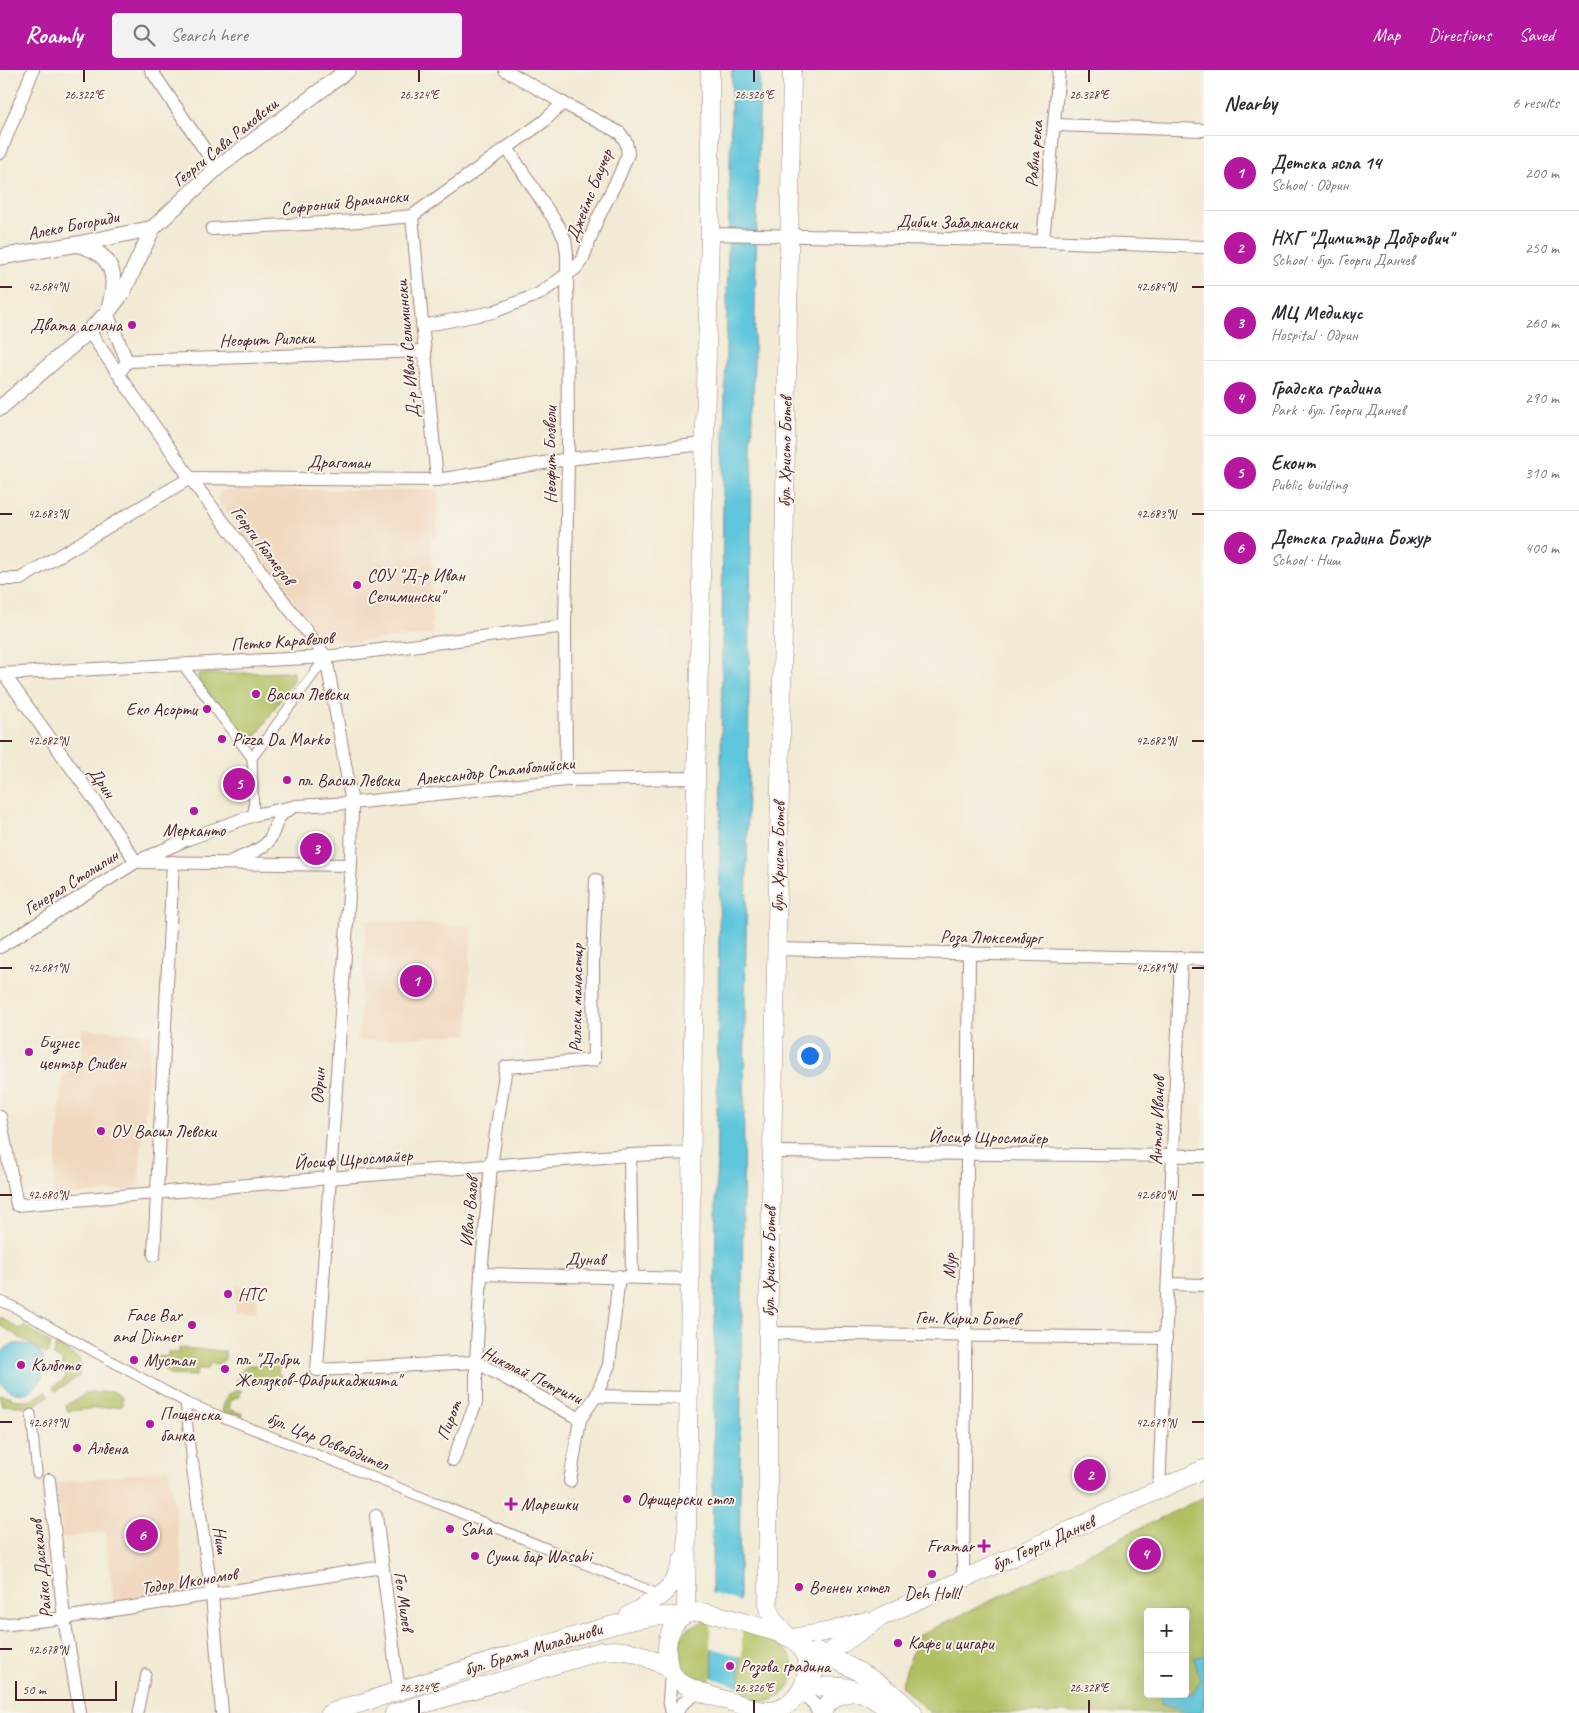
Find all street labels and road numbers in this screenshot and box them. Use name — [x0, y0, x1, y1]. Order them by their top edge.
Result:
street label: Георги Сава Раковски — [168, 92, 283, 191]
street label: Равна река — [1020, 119, 1048, 188]
street label: Джеймс Баучер — [560, 144, 618, 244]
street label: Софроний Врачански — [279, 184, 410, 220]
street label: Алеко Богориди — [26, 205, 122, 245]
street label: Дибич Забалкански — [897, 210, 1019, 234]
street label: Д-р Иван Селимински — [390, 278, 424, 419]
street label: Неофит Рилски — [219, 326, 316, 352]
street label: бул. Христо Ботев — [773, 394, 797, 507]
street label: Неофит Бозвели — [539, 405, 561, 504]
street label: Драгоман — [307, 450, 372, 474]
street label: Георги Гюлмезов — [225, 501, 302, 592]
street label: Петко Каравелов — [230, 626, 337, 656]
street label: Александър Стамболийски — [415, 752, 577, 790]
street label: Дрин — [83, 762, 122, 803]
street label: бул. Христо Ботев — [766, 799, 790, 912]
street label: Генерал Столипин — [20, 843, 124, 920]
street label: Роза Люксембург — [940, 925, 1045, 950]
street label: Рилски манастир — [564, 942, 588, 1053]
street label: Одрин — [306, 1066, 330, 1105]
street label: Антон Иванов — [1144, 1073, 1170, 1166]
street label: Йосиф Щросмайер — [928, 1125, 1049, 1149]
street label: Йосиф Щросмайер — [293, 1144, 414, 1174]
street label: Иван Вазов — [455, 1172, 483, 1248]
street label: бул. Христо Ботев — [757, 1204, 781, 1317]
street label: Дунав — [565, 1248, 607, 1270]
street label: Мур — [938, 1252, 960, 1279]
street label: Ген. Кирил Ботев — [915, 1306, 1024, 1330]
street label: Николай Петрини — [478, 1341, 587, 1409]
street label: Пирот — [431, 1396, 467, 1443]
street label: бул. Цар Освободител — [264, 1407, 393, 1476]
street label: бул. Георги Данчев — [988, 1509, 1100, 1575]
street label: Райко Даскалов — [25, 1516, 57, 1619]
street label: Ниш — [208, 1525, 234, 1556]
street label: Тодор Икономов — [140, 1562, 242, 1599]
street label: Гео Милев — [389, 1570, 419, 1635]
street label: бул. Братя Миладинови — [462, 1617, 606, 1680]

